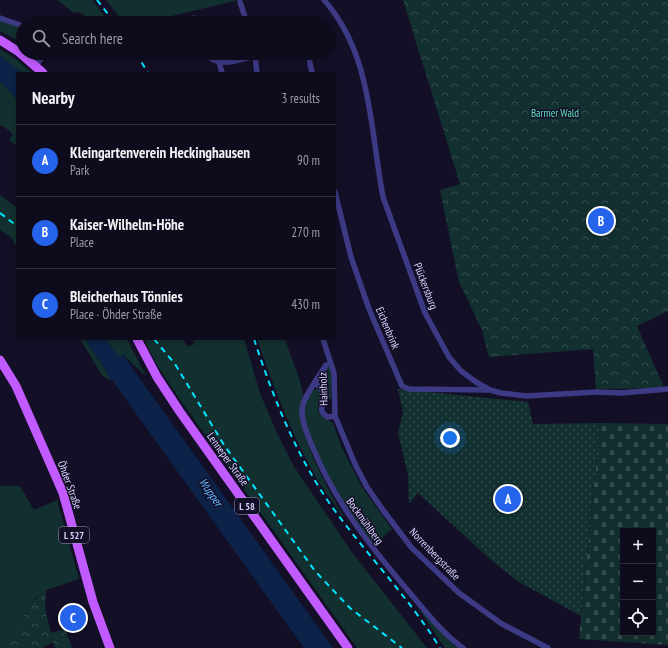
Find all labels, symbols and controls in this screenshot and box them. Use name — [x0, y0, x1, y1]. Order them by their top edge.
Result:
search box — [16, 16, 336, 60]
icon: search — [30, 27, 52, 49]
text: Search here — [62, 29, 123, 48]
text: Nearby — [32, 87, 75, 109]
text: 3 results — [281, 90, 320, 107]
park label: Barmer Wald — [531, 106, 579, 120]
text: Kleingartenverein Heckinghausen — [70, 143, 250, 162]
text: A — [42, 152, 48, 169]
text: 90 m — [297, 152, 320, 169]
text: Park — [70, 162, 89, 179]
pin: B — [588, 206, 614, 236]
text: Kaiser-Wilhelm-Höhe — [70, 215, 184, 234]
text: B — [42, 224, 48, 241]
text: 270 m — [291, 224, 320, 241]
text: Place — [70, 234, 94, 251]
street label: Plückersburg — [411, 261, 441, 312]
text: Bleicherhaus Tönnies — [70, 287, 183, 306]
text: C — [42, 296, 48, 313]
text: 430 m — [291, 296, 320, 313]
street label: Eichenbrink — [373, 305, 403, 352]
text: Place · Öhder Straße — [70, 306, 162, 323]
street label: Hainholz — [315, 372, 331, 406]
your location — [440, 428, 460, 448]
street label: Lenneper Straße — [204, 430, 252, 489]
street label: Öhder Straße — [55, 459, 85, 512]
water label: Wupper — [196, 475, 227, 511]
pin: A — [495, 484, 521, 514]
street label: Bockmühlberg — [343, 495, 387, 547]
road number: L 58 — [235, 498, 259, 514]
street label: Norrenbergstraße — [407, 525, 464, 583]
road number: L 527 — [59, 527, 89, 543]
map controls — [620, 528, 656, 636]
button: + — [620, 528, 656, 564]
button: − — [620, 564, 656, 600]
button: locate — [620, 600, 656, 636]
pin: C — [60, 603, 86, 633]

